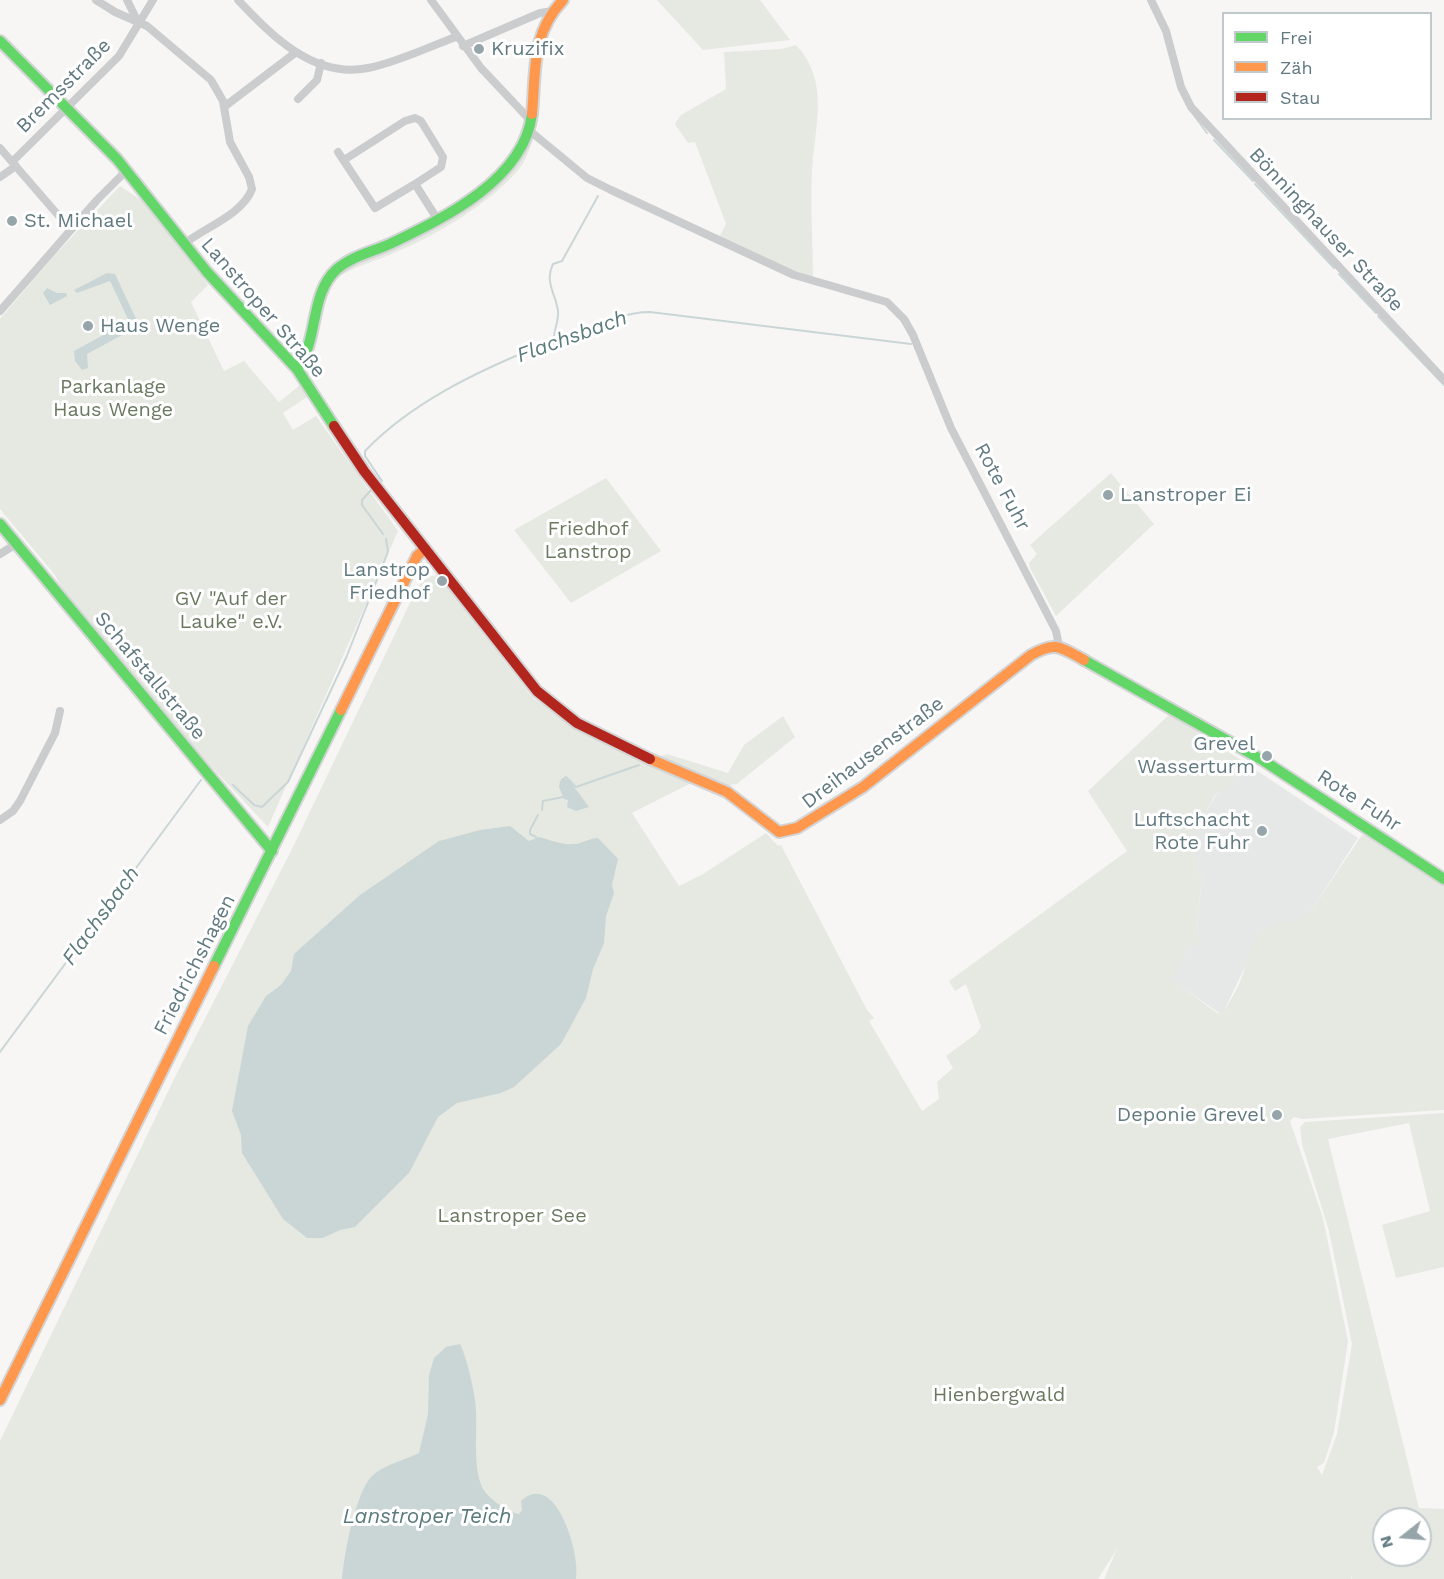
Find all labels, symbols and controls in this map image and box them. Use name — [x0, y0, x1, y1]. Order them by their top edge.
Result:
legend — [1222, 12, 1432, 120]
text: Frei — [1280, 27, 1312, 48]
street label: Bremsstraße — [12, 34, 116, 138]
place label: Kruzifix — [491, 37, 564, 61]
marker: Kruzifix — [472, 42, 486, 56]
text: Zäh — [1280, 57, 1313, 78]
text: Stau — [1280, 87, 1320, 108]
street label: Bönninghauser Straße — [1244, 143, 1408, 317]
place label: St. Michael — [24, 209, 132, 233]
marker: St. Michael — [5, 214, 19, 228]
street label: Lanstroper Straße — [196, 233, 330, 383]
water label: Flachsbach — [513, 305, 631, 369]
place label: Haus Wenge — [100, 314, 220, 338]
marker: Haus Wenge — [81, 319, 95, 333]
park label: Parkanlage Haus Wenge — [53, 375, 173, 422]
street label: Rote Fuhr — [969, 439, 1035, 535]
place label: Lanstroper Ei — [1120, 483, 1252, 507]
marker: Lanstroper Ei — [1101, 488, 1115, 502]
park label: Friedhof Lanstrop — [545, 517, 631, 564]
place label: Lanstrop Friedhof — [343, 558, 430, 605]
marker: Lanstrop Friedhof — [435, 574, 449, 588]
park label: GV "Auf der Lauke" e.V. — [175, 587, 287, 634]
street label: Schafstallstraße — [89, 607, 211, 745]
street label: Dreihausenstraße — [797, 692, 949, 814]
place label: Grevel Wasserturm — [1137, 732, 1255, 779]
marker: Grevel Wasserturm — [1260, 749, 1274, 763]
street label: Rote Fuhr — [1312, 765, 1406, 837]
place label: Luftschacht Rote Fuhr — [1133, 808, 1250, 855]
marker: Luftschacht Rote Fuhr — [1255, 824, 1269, 838]
water label: Flachsbach — [57, 862, 145, 970]
street label: Friedrichshagen — [149, 891, 241, 1039]
place label: Deponie Grevel — [1117, 1103, 1265, 1127]
marker: Deponie Grevel — [1270, 1108, 1284, 1122]
park label: Lanstroper See — [437, 1204, 587, 1228]
park label: Hienbergwald — [933, 1383, 1065, 1407]
water label: Lanstroper Teich — [343, 1504, 511, 1530]
north arrow — [1372, 1507, 1432, 1567]
text: N — [1375, 1533, 1397, 1550]

